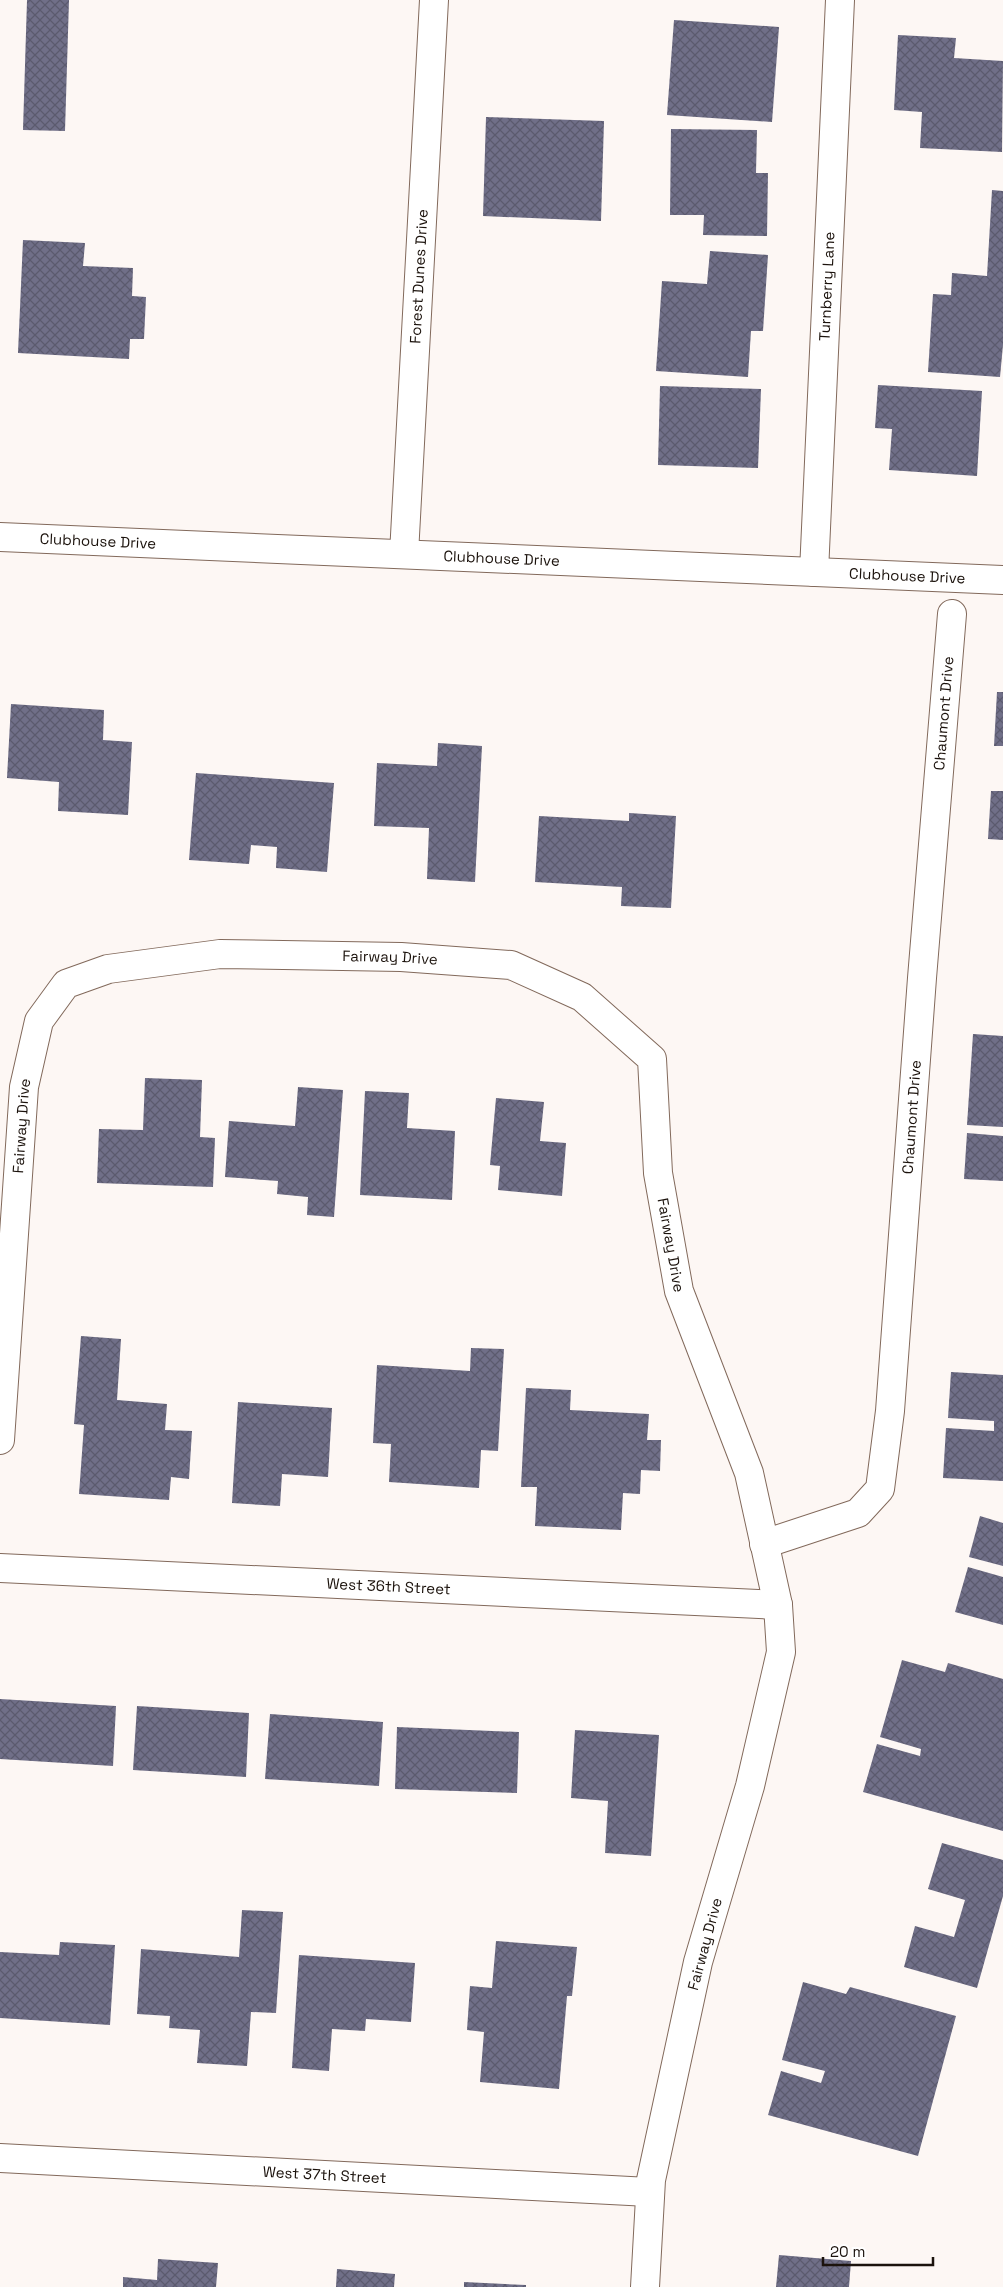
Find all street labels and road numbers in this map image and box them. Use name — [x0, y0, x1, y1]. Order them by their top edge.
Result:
street label: Forest Dunes Drive — [405, 208, 432, 344]
street label: Turnberry Lane — [815, 231, 838, 341]
street label: Clubhouse Drive — [39, 529, 157, 553]
street label: Clubhouse Drive — [443, 546, 560, 570]
street label: Clubhouse Drive — [849, 563, 966, 587]
street label: Chaumont Drive — [929, 655, 957, 771]
street label: Fairway Drive — [342, 946, 438, 969]
street label: Chaumont Drive — [898, 1059, 925, 1175]
street label: Fairway Drive — [8, 1076, 35, 1174]
street label: Fairway Drive — [654, 1196, 689, 1294]
street label: West 36th Street — [326, 1574, 451, 1598]
street label: Fairway Drive — [683, 1895, 726, 1992]
street label: West 37th Street — [262, 2162, 387, 2187]

